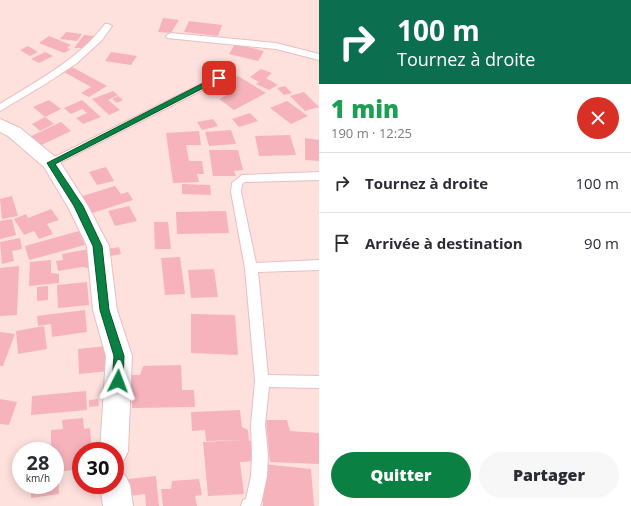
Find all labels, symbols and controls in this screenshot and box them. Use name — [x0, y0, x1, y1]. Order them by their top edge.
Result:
text: 100 m — [397, 11, 480, 49]
icon: right — [331, 16, 383, 68]
text: Tournez à droite — [397, 47, 535, 71]
pin — [202, 61, 236, 95]
icon: arrive — [208, 67, 230, 89]
text: 1 min — [331, 92, 399, 125]
button: close — [577, 97, 619, 139]
text: 190 m · 12:25 — [331, 124, 412, 142]
icon: right — [331, 172, 353, 194]
text: Tournez à droite — [365, 173, 488, 193]
text: 100 m — [575, 173, 619, 193]
icon: arrive — [331, 232, 353, 254]
text: Arrivée à destination — [365, 233, 523, 253]
text: 90 m — [584, 233, 619, 253]
position arrow — [97, 360, 139, 402]
speed limit sign: 30 — [72, 442, 124, 494]
text: 28 — [27, 449, 49, 476]
button: Quitter — [331, 452, 471, 498]
button: Partager — [479, 452, 619, 498]
text: km/h — [26, 471, 50, 485]

